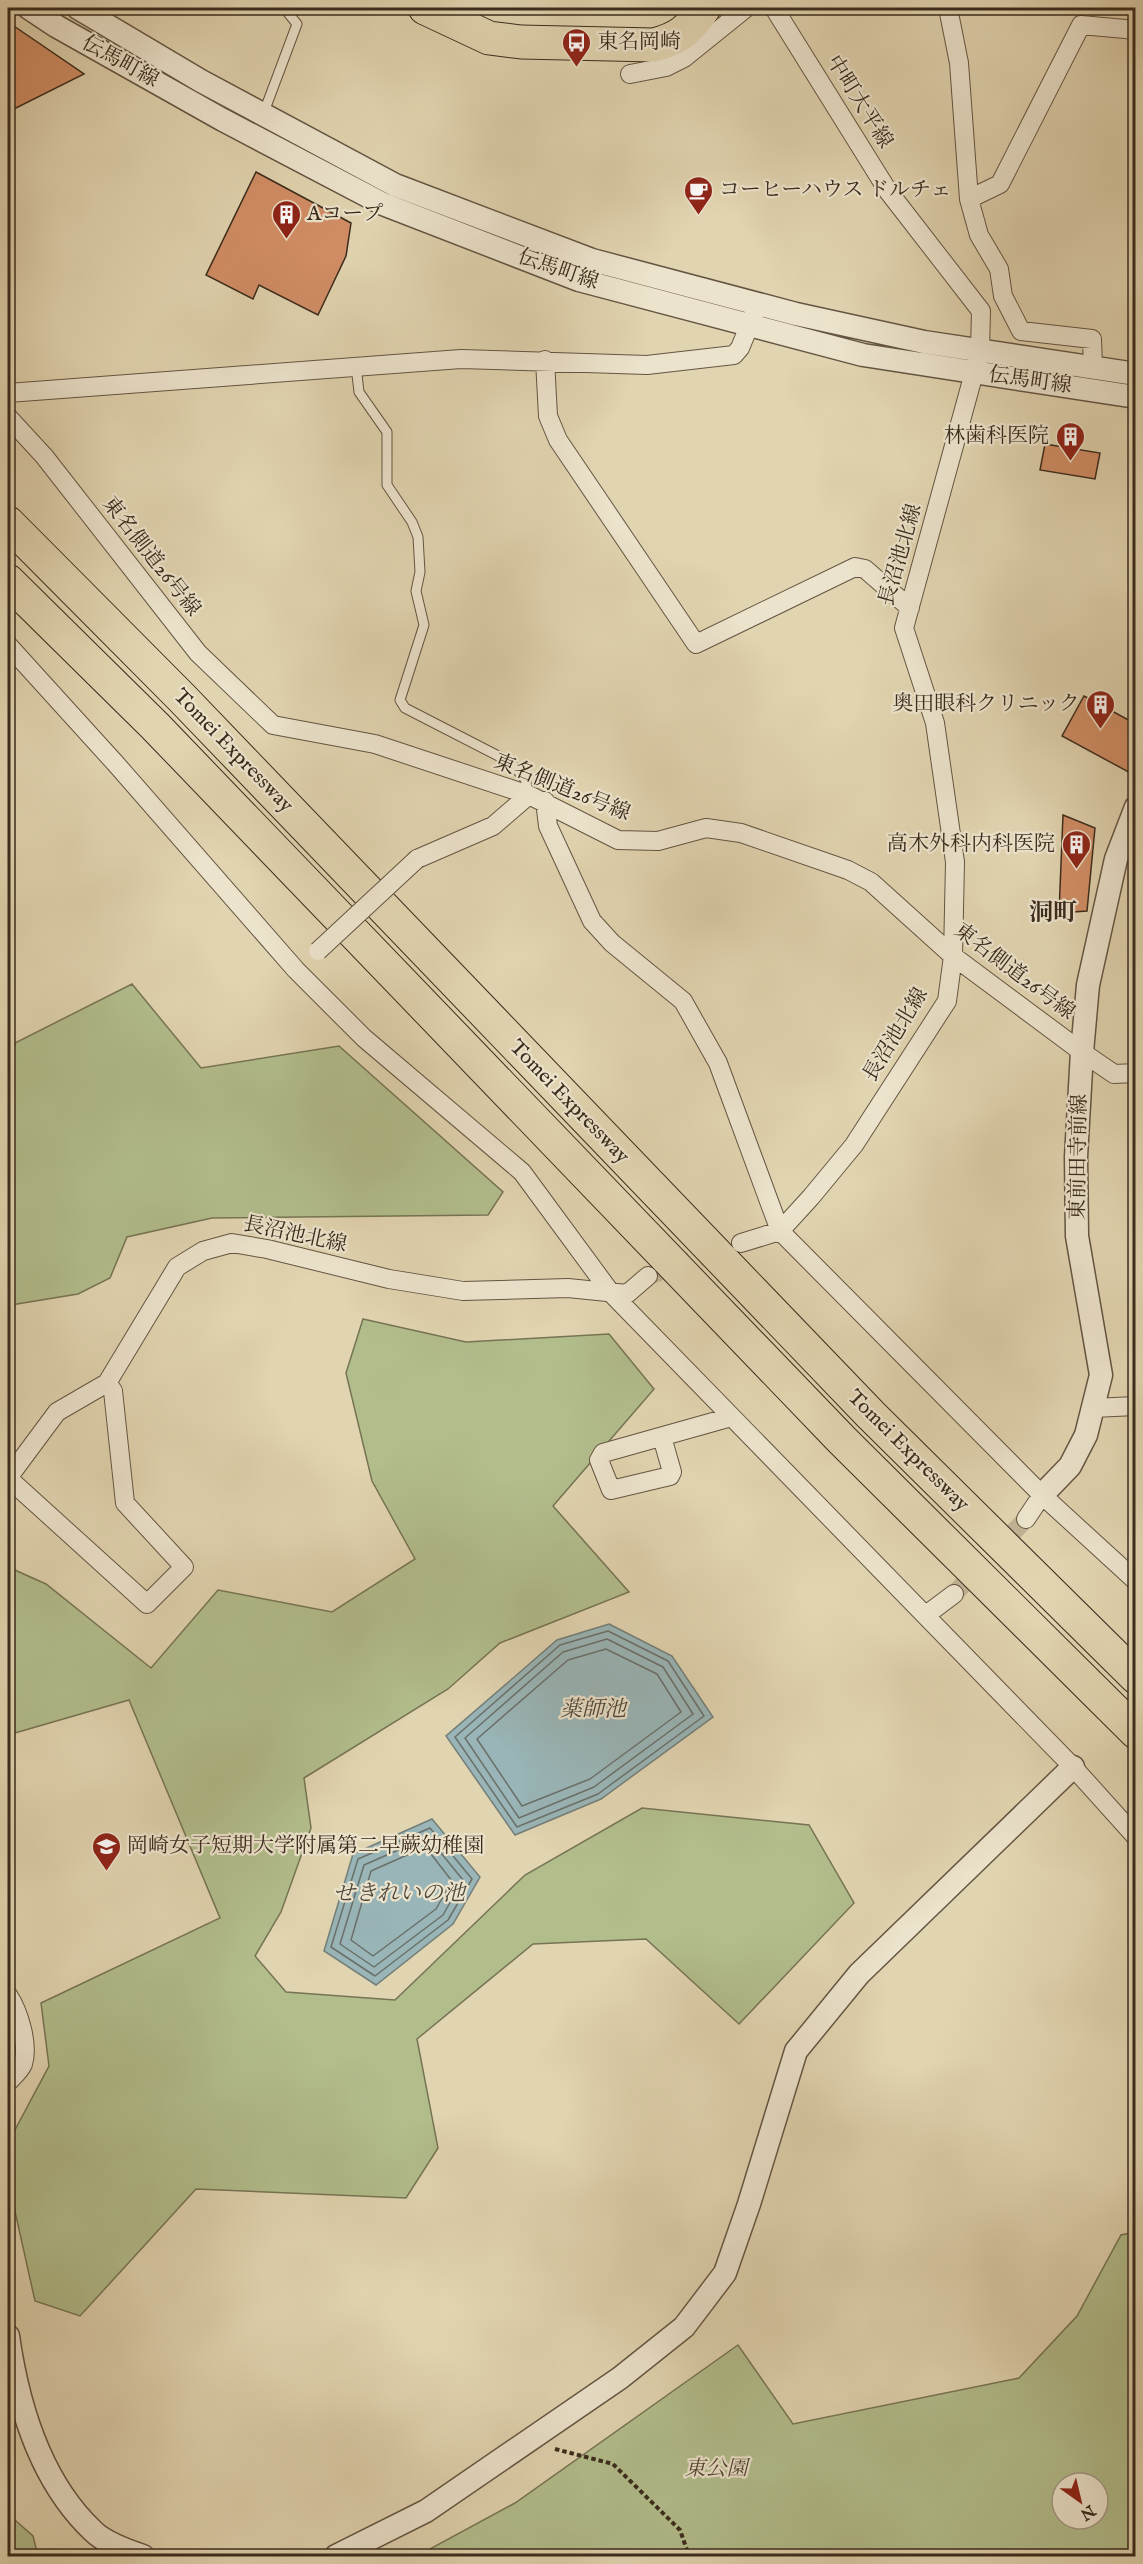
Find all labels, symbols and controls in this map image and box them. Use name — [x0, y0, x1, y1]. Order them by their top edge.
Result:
bus stop icon: 東名岡崎 — [560, 26, 592, 68]
place label: 東名岡崎 — [597, 29, 681, 56]
street label: 伝馬町線 — [77, 30, 163, 94]
street label: 中町大平線 — [820, 50, 898, 154]
cafe icon: コーヒーハウス ドルチェ — [682, 174, 714, 216]
place label: コーヒーハウス ドルチェ — [719, 177, 951, 204]
building icon: Aコープ — [270, 198, 302, 240]
place label: Aコープ — [306, 201, 383, 228]
street label: 伝馬町線 — [514, 244, 602, 296]
street label: 伝馬町線 — [987, 362, 1073, 400]
building icon: 林歯科医院 — [1054, 420, 1086, 462]
place label: 林歯科医院 — [944, 423, 1049, 450]
street label: 東名側道26号線 — [96, 492, 206, 622]
street label: 長沼池北線 — [874, 501, 928, 609]
street label: Tomei Expressway — [167, 683, 299, 819]
building icon: 奥田眼科クリニック — [1085, 688, 1117, 730]
place label: 奥田眼科クリニック — [892, 691, 1080, 718]
street label: 東名側道26号線 — [490, 748, 634, 828]
building icon: 高木外科内科医院 — [1060, 828, 1092, 870]
place label: 高木外科内科医院 — [887, 831, 1055, 858]
district label: 洞町 — [1029, 898, 1077, 929]
street label: 東名側道26号線 — [948, 918, 1080, 1026]
street label: 長沼池北線 — [857, 983, 935, 1087]
street label: Tomei Expressway — [503, 1034, 635, 1170]
street label: 東前田寺前線 — [1064, 1094, 1094, 1220]
street label: 長沼池北線 — [241, 1211, 349, 1259]
street label: Tomei Expressway — [841, 1384, 975, 1518]
water label: 薬師池 — [560, 1696, 629, 1724]
school or university icon: 岡崎女子短期大学附属第二早蕨幼稚園 — [90, 1830, 122, 1872]
place label: 岡崎女子短期大学附属第二早蕨幼稚園 — [127, 1833, 484, 1860]
water label: せきれいの池 — [333, 1880, 468, 1908]
park label: 東公園 — [685, 2456, 750, 2483]
north arrow — [1050, 2471, 1110, 2531]
text: N — [1076, 2499, 1099, 2524]

